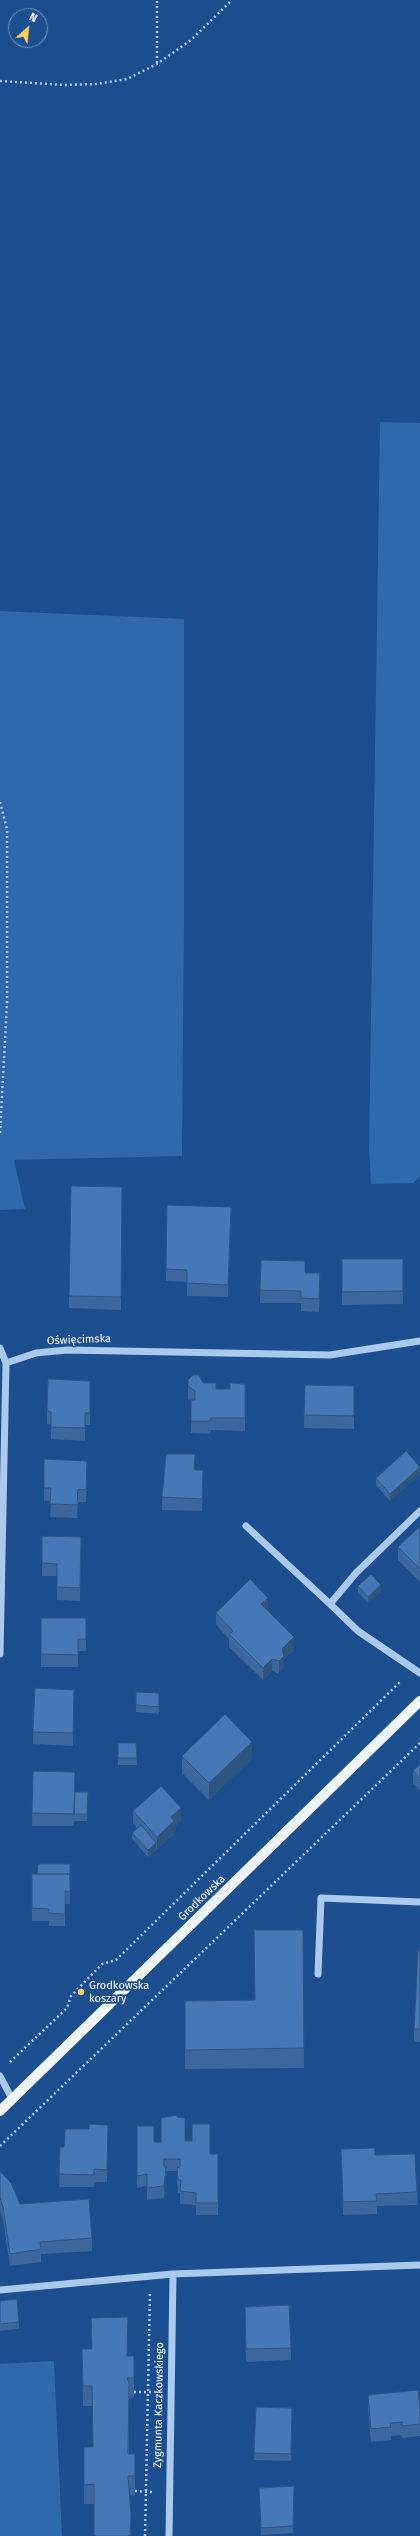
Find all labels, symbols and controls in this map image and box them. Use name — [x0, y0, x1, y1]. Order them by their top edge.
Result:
north arrow — [8, 8, 48, 48]
text: N — [27, 10, 39, 25]
street label: Oświęcimska — [47, 1332, 111, 1348]
street label: Grodkowska — [176, 1872, 228, 1924]
place label: Grodkowska koszary — [89, 1979, 149, 2005]
marker: Grodkowska koszary — [76, 1987, 86, 1997]
street label: Zygmunta Kaczkowskiego — [151, 2342, 167, 2468]

